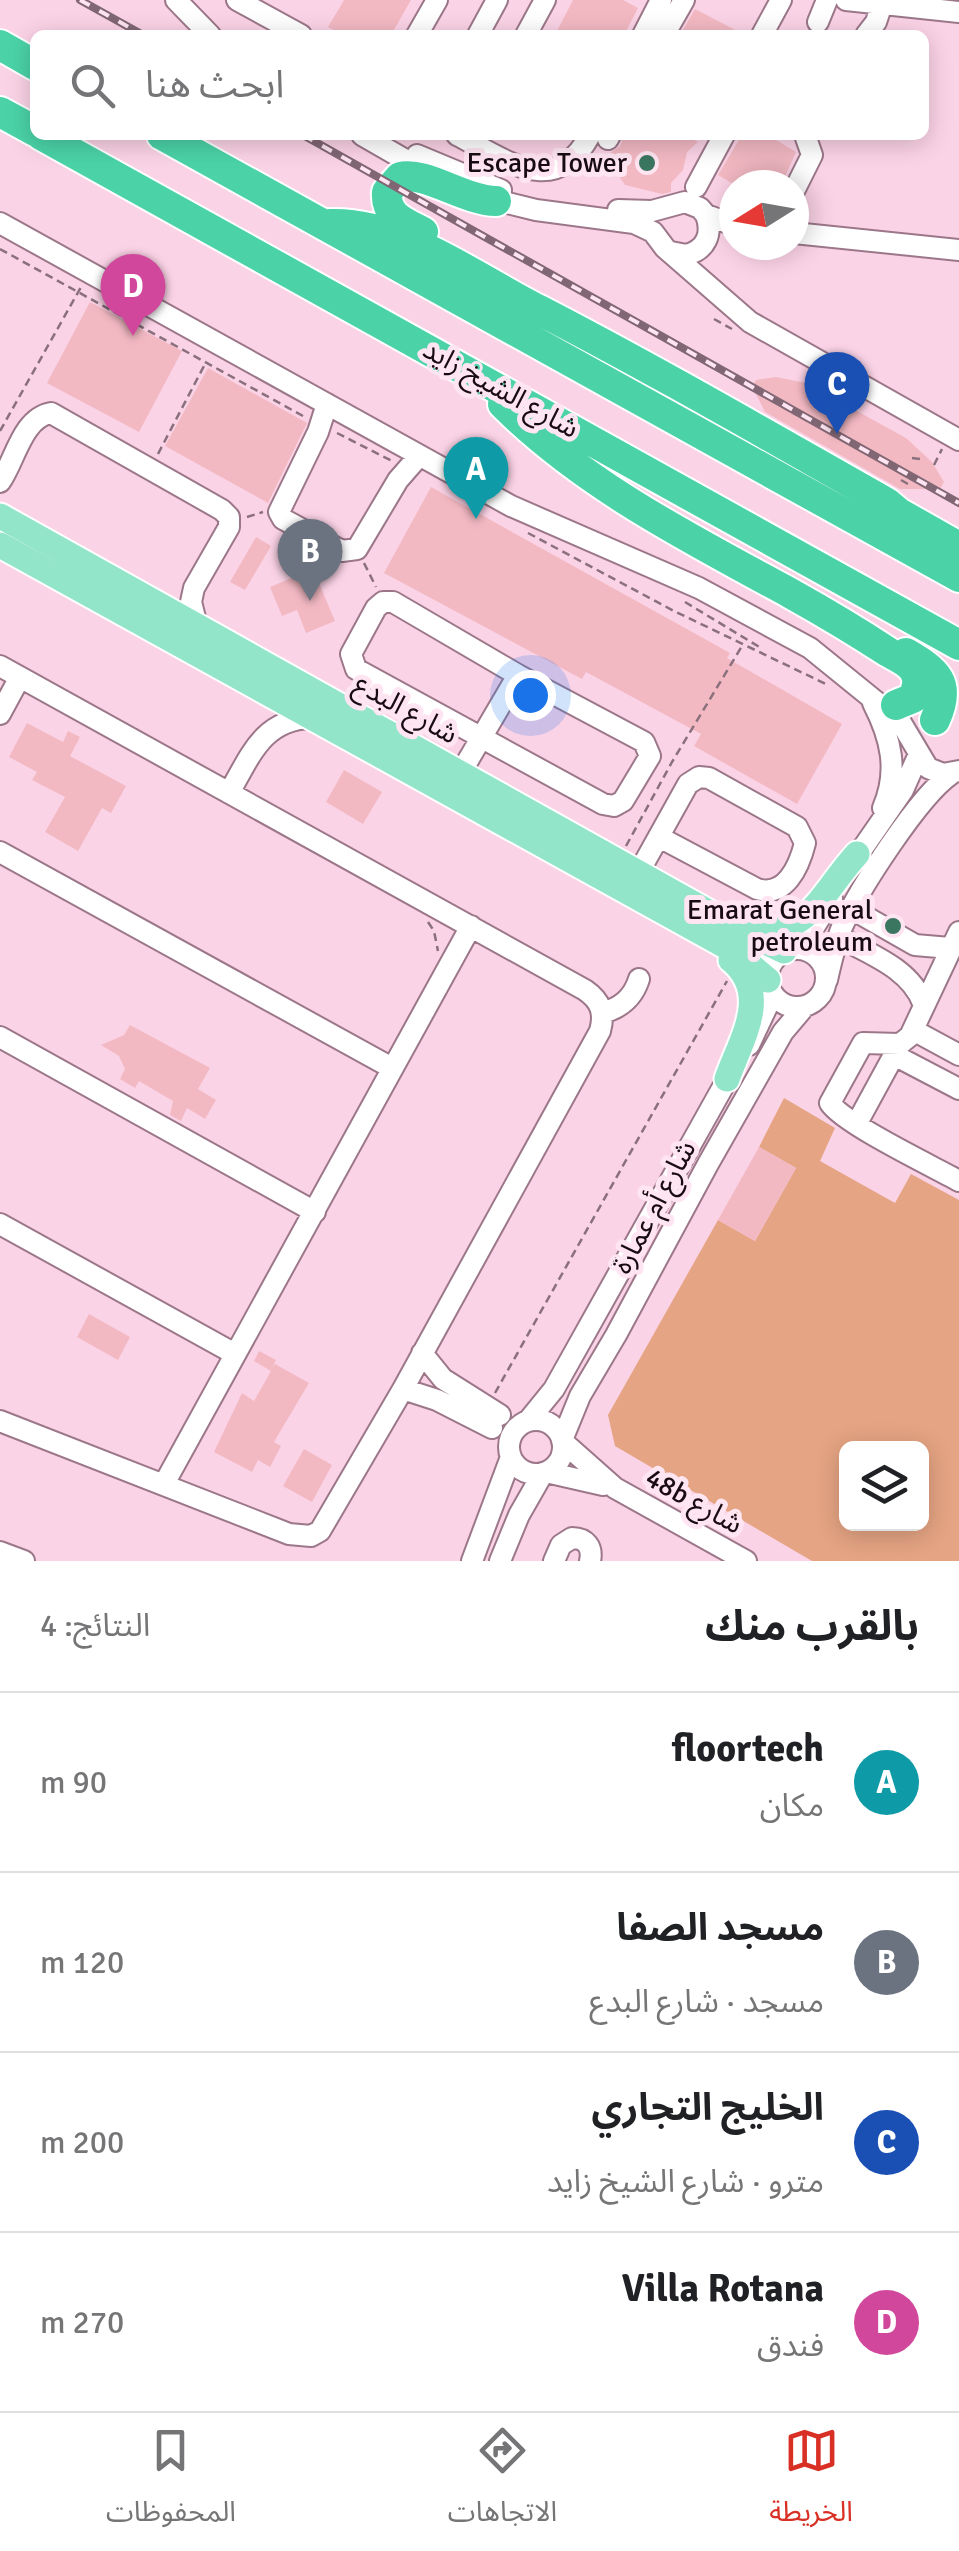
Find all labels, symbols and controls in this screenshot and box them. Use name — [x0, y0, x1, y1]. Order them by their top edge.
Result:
search box — [30, 30, 929, 140]
icon: search — [65, 58, 120, 113]
text: ابحث هنا — [145, 61, 284, 108]
place label: Escape Tower — [467, 146, 628, 180]
marker: Escape Tower — [636, 152, 658, 174]
north arrow — [719, 170, 809, 260]
pin: D — [100, 254, 166, 336]
street label: شارع الشيخ زايد — [416, 332, 585, 448]
pin: C — [804, 352, 870, 434]
pin: A — [444, 436, 508, 519]
pin: B — [278, 518, 342, 601]
street label: شارع البدع — [347, 667, 464, 754]
your location — [505, 670, 556, 721]
place label: Emarat General petroleum — [687, 893, 873, 959]
marker: Emarat General petroleum — [882, 915, 904, 937]
street label: شارع أم عمارة — [603, 1134, 706, 1281]
map controls — [839, 1441, 929, 1531]
button: layers — [839, 1441, 929, 1531]
street label: 48b شارع — [638, 1460, 748, 1544]
text: بالقرب منك — [705, 1601, 919, 1652]
text: النتائج: 4 — [40, 1606, 150, 1645]
text: floortech — [672, 1725, 824, 1772]
text: 90 m — [40, 1763, 107, 1802]
text: A — [876, 1763, 897, 1802]
text: مكان — [760, 1786, 824, 1825]
text: مسجد الصفا — [616, 1904, 824, 1951]
text: 120 m — [40, 1943, 124, 1982]
text: B — [877, 1943, 896, 1982]
text: مسجد · شارع البدع — [589, 1982, 824, 2021]
text: الخليج التجاري — [592, 2084, 824, 2131]
text: 200 m — [40, 2123, 124, 2162]
text: C — [877, 2123, 896, 2162]
text: مترو · شارع الشيخ زايد — [547, 2162, 824, 2201]
text: Villa Rotana — [622, 2265, 824, 2312]
text: 270 m — [40, 2303, 124, 2342]
text: D — [876, 2303, 897, 2342]
text: فندق — [757, 2326, 824, 2365]
tab: المحفوظات — [106, 2423, 236, 2542]
tab: الاتجاهات — [448, 2423, 557, 2542]
tab: الخريطة — [769, 2423, 853, 2542]

